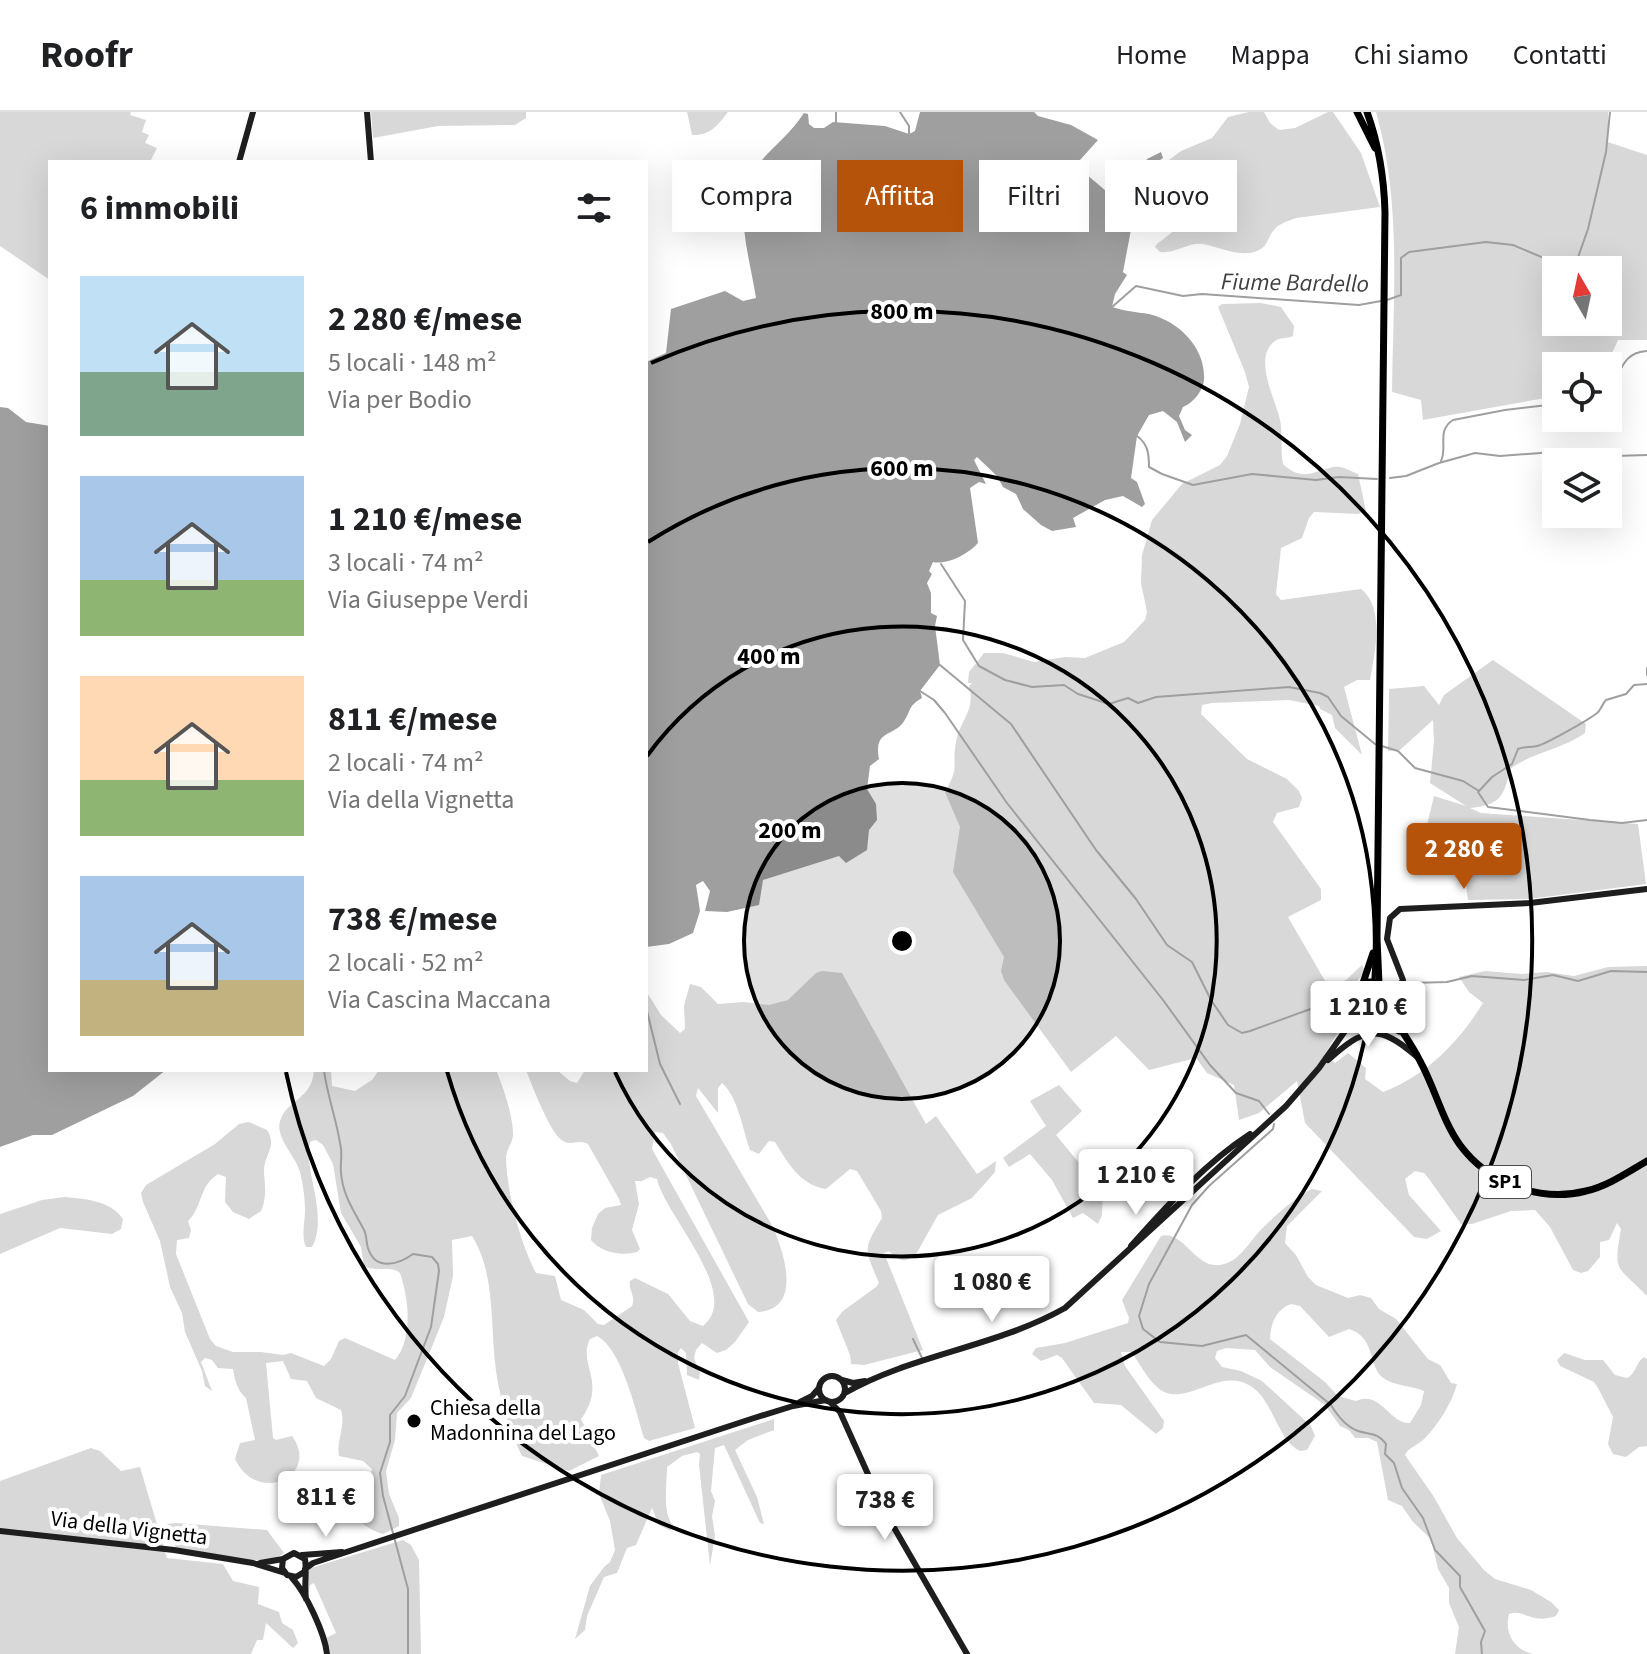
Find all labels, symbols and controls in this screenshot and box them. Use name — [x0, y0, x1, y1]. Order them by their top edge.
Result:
text: Roofr — [40, 28, 133, 82]
text: Home — [1116, 35, 1187, 75]
text: Mappa — [1231, 35, 1310, 75]
text: Chi siamo — [1354, 35, 1469, 75]
text: Contatti — [1513, 35, 1607, 75]
chip: Compra — [672, 160, 821, 232]
chip: Affitta — [837, 160, 963, 232]
chip: Filtri — [979, 160, 1089, 232]
chip: Nuovo — [1105, 160, 1237, 232]
text: 6 immobili — [80, 184, 239, 233]
icon: filters — [572, 186, 616, 230]
north arrow — [1542, 256, 1622, 336]
map controls — [1542, 256, 1622, 528]
water label: Fiume Bardello — [1221, 264, 1369, 302]
text: 800 m — [870, 294, 934, 329]
text: 2 280 €/mese — [328, 295, 522, 344]
icon: home — [144, 308, 240, 404]
text: 5 locali · 148 m² — [328, 344, 497, 381]
button: locate — [1542, 352, 1622, 432]
text: Via per Bodio — [328, 381, 472, 418]
button: layers — [1542, 448, 1622, 528]
text: 600 m — [870, 451, 934, 486]
text: 1 210 €/mese — [328, 495, 522, 544]
icon: home — [144, 508, 240, 604]
text: 3 locali · 74 m² — [328, 544, 484, 581]
text: Via Giuseppe Verdi — [328, 581, 529, 618]
text: 400 m — [737, 639, 801, 674]
text: 811 €/mese — [328, 695, 498, 744]
icon: home — [144, 708, 240, 804]
text: 2 locali · 74 m² — [328, 744, 484, 781]
text: Via della Vignetta — [328, 781, 514, 818]
text: 200 m — [758, 813, 822, 848]
pin: 2 280 € — [1390, 823, 1538, 891]
text: 2 280 € — [1424, 830, 1504, 867]
text: 738 €/mese — [328, 895, 498, 944]
icon: home — [144, 908, 240, 1004]
centre of rings — [888, 927, 916, 955]
text: 2 locali · 52 m² — [328, 944, 484, 981]
text: Via Cascina Maccana — [328, 981, 551, 1018]
pin: 1 210 € — [1294, 981, 1442, 1049]
text: 1 210 € — [1328, 988, 1408, 1025]
pin: 1 210 € — [1062, 1149, 1210, 1217]
text: 1 210 € — [1096, 1156, 1176, 1193]
road number: SP1 — [1479, 1166, 1531, 1198]
pin: 1 080 € — [918, 1256, 1066, 1324]
text: 1 080 € — [952, 1263, 1032, 1300]
place label: Chiesa della Madonnina del Lago — [430, 1392, 616, 1449]
marker: Chiesa della Madonnina del Lago — [405, 1412, 423, 1430]
pin: 811 € — [270, 1471, 382, 1539]
pin: 738 € — [829, 1474, 941, 1542]
text: 811 € — [296, 1478, 356, 1515]
text: 738 € — [855, 1481, 915, 1518]
street label: Via della Vignetta — [49, 1503, 209, 1553]

